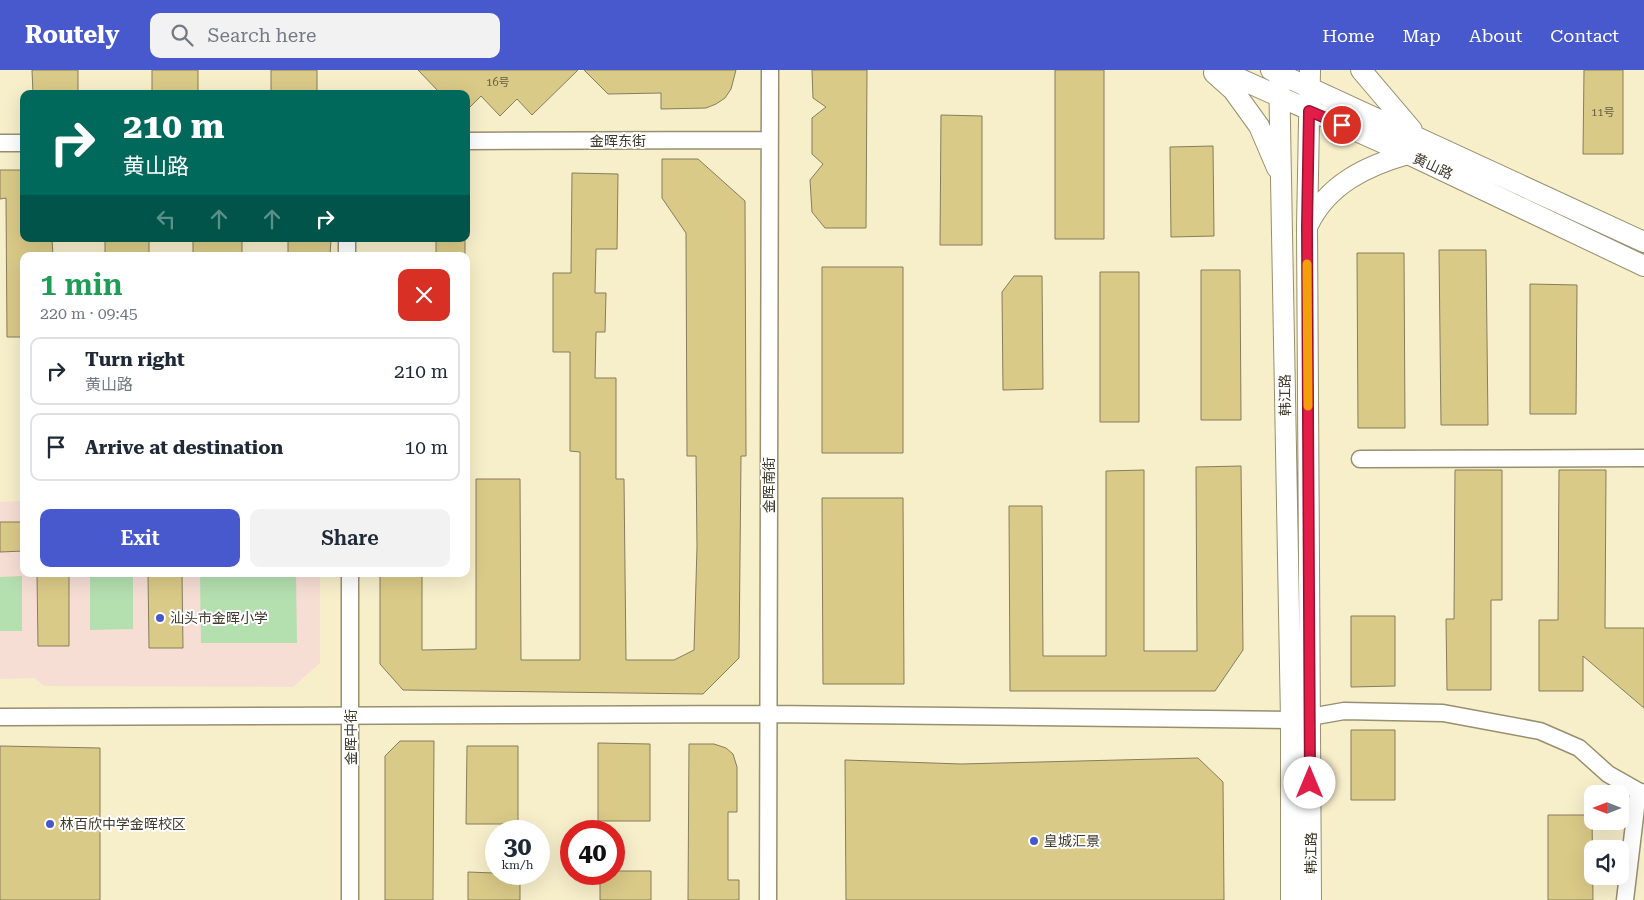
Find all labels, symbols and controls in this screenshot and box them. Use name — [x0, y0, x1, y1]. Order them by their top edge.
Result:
search box — [150, 13, 500, 58]
text: Routely — [25, 21, 120, 49]
icon: search — [168, 21, 196, 49]
text: Search here — [208, 24, 316, 47]
text: Home — [1322, 25, 1374, 46]
text: Map — [1402, 25, 1441, 46]
text: About — [1469, 25, 1522, 46]
text: Contact — [1550, 25, 1619, 46]
house number: 16号 — [486, 76, 510, 89]
pin — [1321, 104, 1363, 146]
text: 210 m — [123, 106, 224, 147]
house number: 11号 — [1591, 106, 1615, 119]
icon: right — [40, 110, 105, 175]
icon: arrive — [1328, 111, 1356, 139]
street label: 金晖东街 — [590, 133, 646, 149]
street label: 黄山路 — [1411, 150, 1455, 182]
text: 黄山路 — [123, 154, 189, 179]
icon: left — [152, 205, 180, 233]
icon: ahead — [205, 205, 233, 233]
icon: ahead — [258, 205, 286, 233]
icon: right — [311, 205, 339, 233]
text: 1 min — [40, 267, 123, 302]
button: close — [398, 269, 450, 321]
text: 220 m · 09:45 — [40, 304, 138, 323]
text: Turn right — [85, 348, 185, 371]
icon: right — [42, 357, 70, 385]
text: 210 m — [394, 360, 448, 383]
street label: 韩江路 — [1277, 374, 1293, 416]
text: 黄山路 — [85, 375, 133, 394]
icon: arrive — [42, 433, 70, 461]
text: Arrive at destination — [85, 436, 283, 459]
text: 10 m — [405, 436, 448, 459]
street label: 金晖南街 — [761, 457, 777, 513]
button: Exit — [40, 509, 240, 567]
button: Share — [250, 509, 450, 567]
place label: 汕头市金晖小学 — [170, 610, 268, 626]
marker: 汕头市金晖小学 — [154, 612, 166, 624]
street label: 金晖中街 — [343, 709, 359, 765]
position arrow — [1283, 756, 1335, 808]
north arrow — [1584, 785, 1629, 830]
map controls — [1584, 785, 1629, 885]
place label: 林百欣中学金晖校区 — [60, 816, 186, 832]
marker: 林百欣中学金晖校区 — [44, 818, 56, 830]
speed limit sign: 40 — [560, 820, 625, 885]
text: 30 — [503, 832, 532, 861]
street label: 韩江路 — [1303, 832, 1319, 874]
place label: 皇城汇景 — [1044, 833, 1100, 849]
marker: 皇城汇景 — [1028, 835, 1040, 847]
button: sound — [1584, 840, 1629, 885]
text: km/h — [501, 858, 534, 872]

